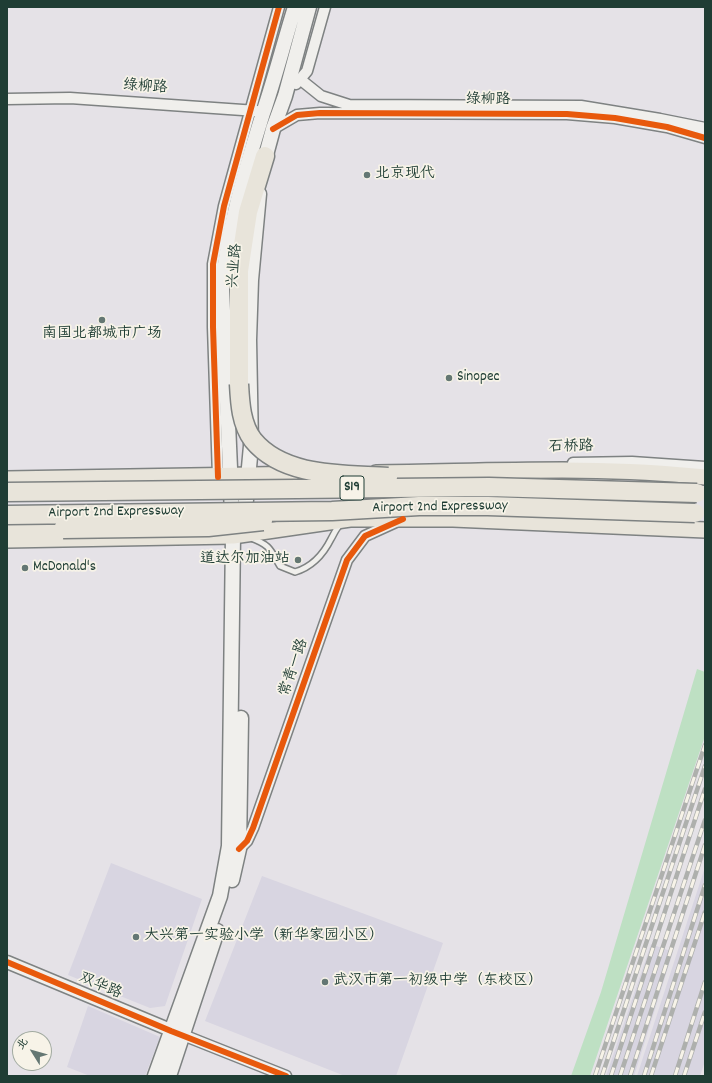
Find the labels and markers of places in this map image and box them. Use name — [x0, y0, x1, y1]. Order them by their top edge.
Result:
place label: 北京现代 — [375, 166, 435, 184]
marker: 北京现代 — [362, 170, 372, 180]
marker: 南国北都城市广场 — [97, 315, 107, 325]
place label: 南国北都城市广场 — [42, 326, 162, 344]
place label: Sinopec — [457, 369, 500, 387]
marker: Sinopec — [444, 373, 454, 383]
place label: 道达尔加油站 — [200, 551, 290, 569]
marker: 道达尔加油站 — [293, 555, 303, 565]
place label: McDonald's — [33, 559, 96, 577]
marker: McDonald's — [20, 563, 30, 573]
place label: 大兴第一实验小学（新华家园小区） — [144, 928, 384, 946]
marker: 大兴第一实验小学（新华家园小区） — [131, 932, 141, 942]
place label: 武汉市第一初级中学（东校区） — [333, 973, 543, 991]
marker: 武汉市第一初级中学（东校区） — [320, 977, 330, 987]

